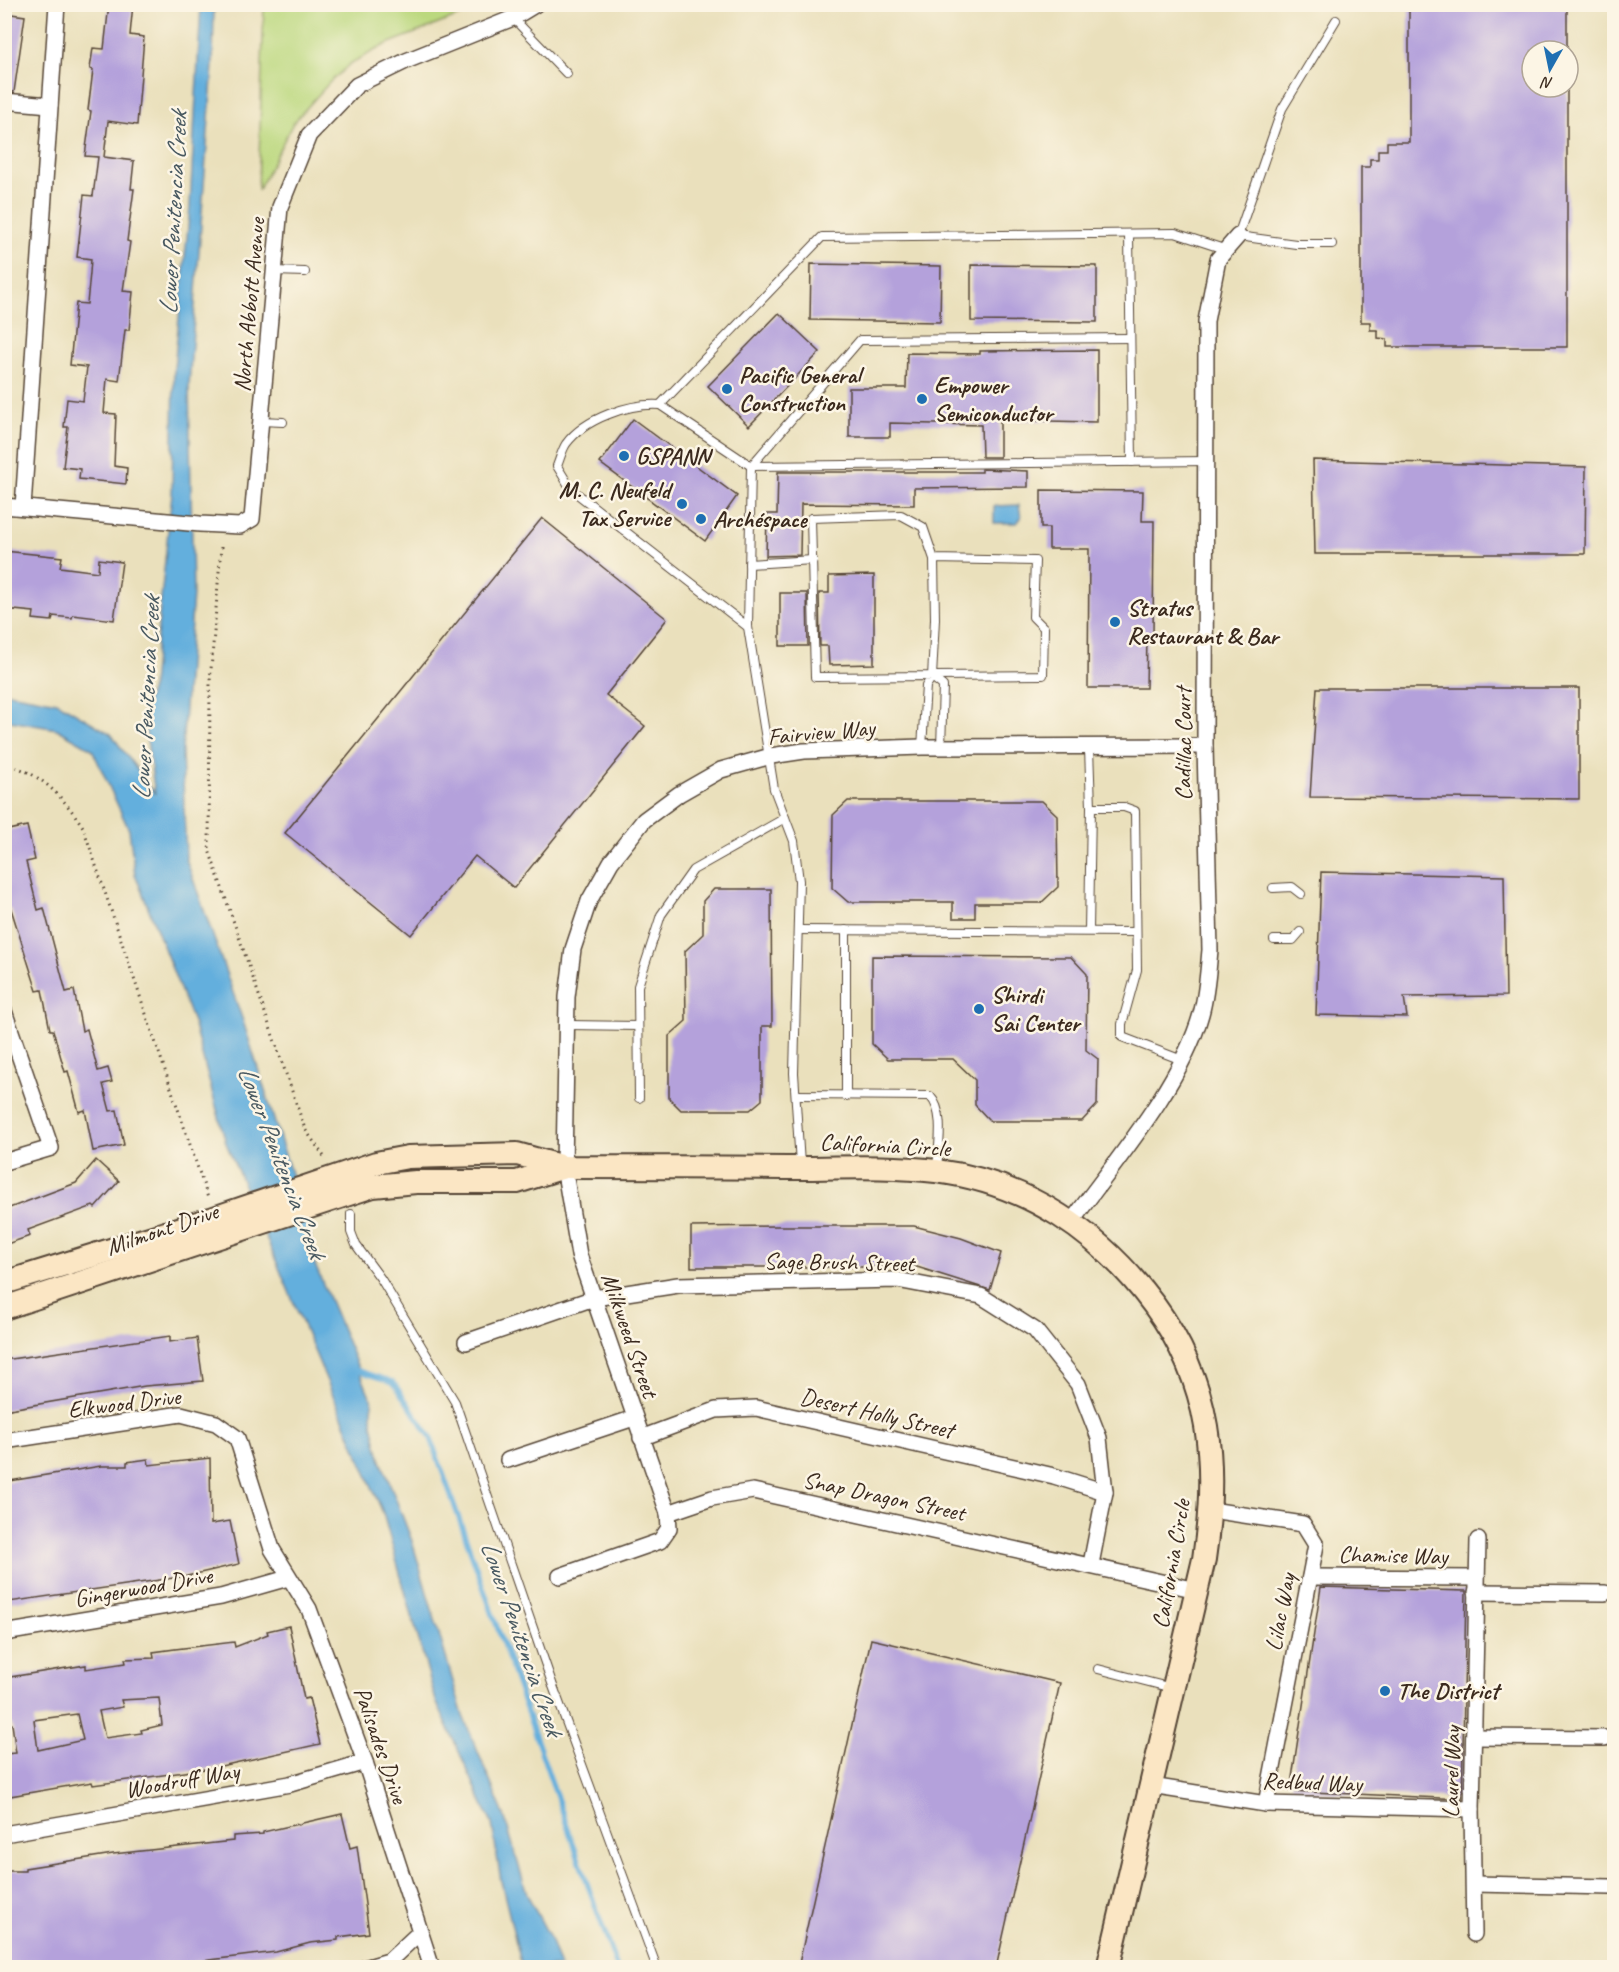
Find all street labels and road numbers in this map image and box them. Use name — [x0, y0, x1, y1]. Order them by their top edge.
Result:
street label: North Abbott Avenue — [226, 215, 272, 393]
street label: Cadillac Court — [1168, 684, 1198, 801]
street label: Fairview Way — [766, 712, 878, 752]
street label: California Circle — [819, 1127, 953, 1164]
street label: Milmont Drive — [102, 1195, 224, 1262]
street label: Sage Brush Street — [764, 1246, 916, 1278]
street label: Milkweed Street — [595, 1269, 666, 1403]
street label: Elkwood Drive — [66, 1381, 184, 1425]
street label: Desert Holly Street — [798, 1381, 959, 1446]
street label: Snap Dragon Street — [800, 1464, 970, 1528]
street label: California Circle — [1145, 1495, 1197, 1631]
street label: Chamise Way — [1338, 1539, 1450, 1571]
street label: Gingerwood Drive — [72, 1560, 216, 1614]
street label: Lilac Way — [1258, 1569, 1303, 1653]
street label: Palisades Drive — [347, 1683, 416, 1809]
street label: Laurel Way — [1435, 1724, 1467, 1818]
street label: Woodruff Way — [123, 1755, 243, 1805]
street label: Redbud Way — [1262, 1765, 1364, 1799]

